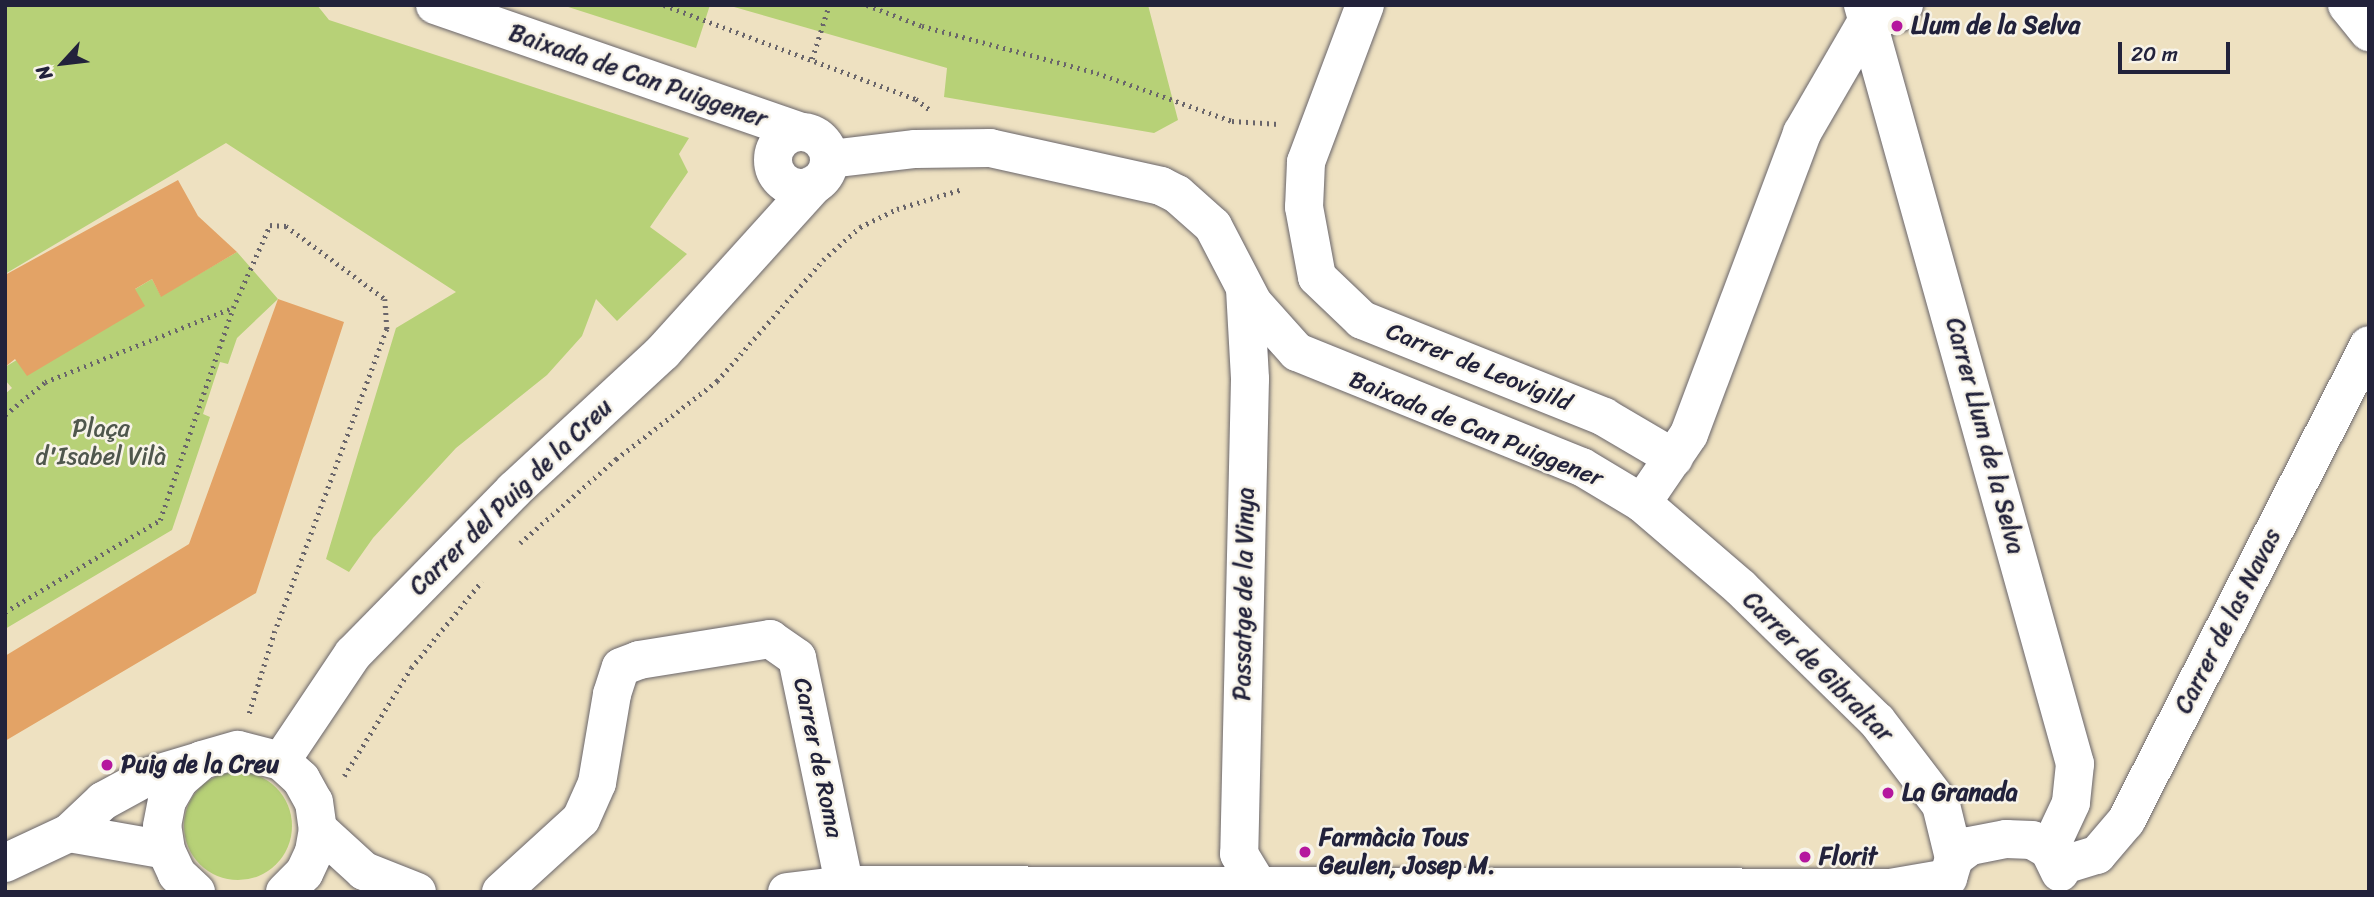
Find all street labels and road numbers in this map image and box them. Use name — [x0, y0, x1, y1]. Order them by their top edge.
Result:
street label: Baixada de Can Puiggener — [505, 18, 771, 134]
street label: Carrer Llum de la Selva — [1939, 314, 2031, 558]
street label: Carrer de Leovigild — [1382, 317, 1576, 417]
street label: Baixada de Can Puiggener — [1345, 365, 1607, 493]
street label: Carrer del Puig de la Creu — [403, 392, 619, 602]
street label: Passatge de la Vinya — [1228, 486, 1260, 702]
street label: Carrer de las Navas — [2169, 523, 2287, 719]
street label: Carrer de Gibraltar — [1736, 585, 1900, 749]
street label: Carrer de Roma — [787, 675, 849, 841]

